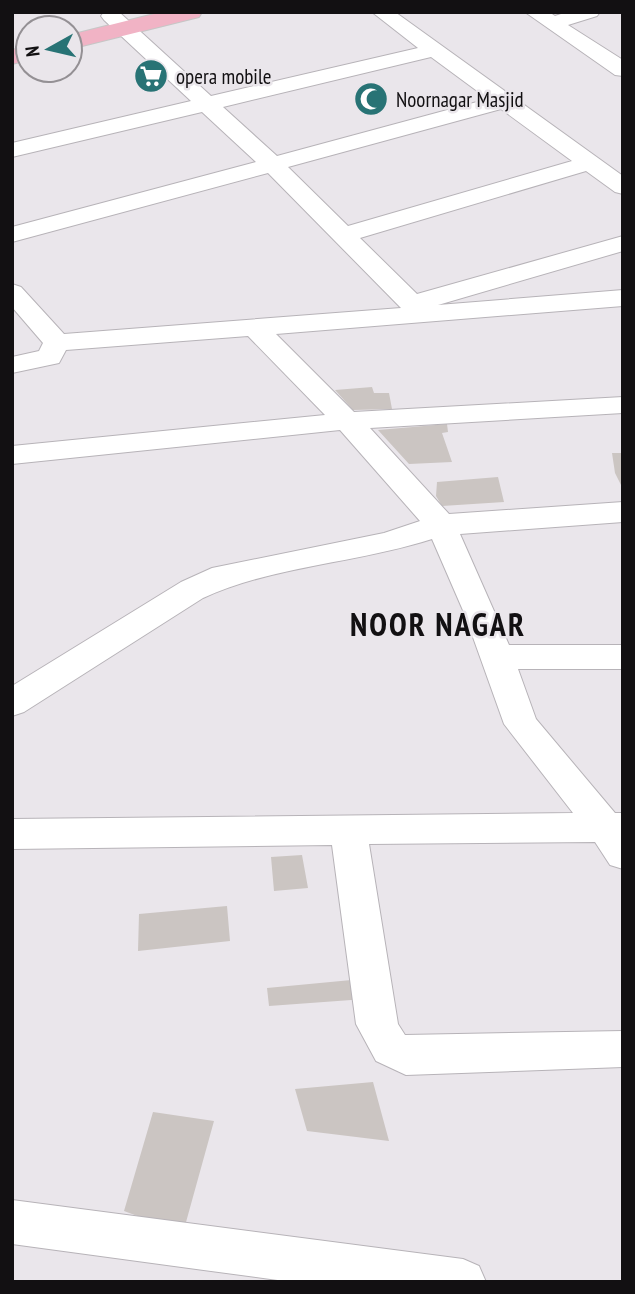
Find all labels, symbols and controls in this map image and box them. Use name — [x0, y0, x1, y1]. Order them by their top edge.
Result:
north arrow — [14, 14, 84, 84]
text: N — [20, 45, 45, 58]
supermarket icon: opera mobile — [132, 57, 170, 95]
place label: opera mobile — [176, 63, 271, 90]
mosque icon: Noornagar Masjid — [352, 80, 390, 118]
place label: Noornagar Masjid — [396, 86, 524, 113]
district label: NOOR NAGAR — [350, 603, 526, 645]

